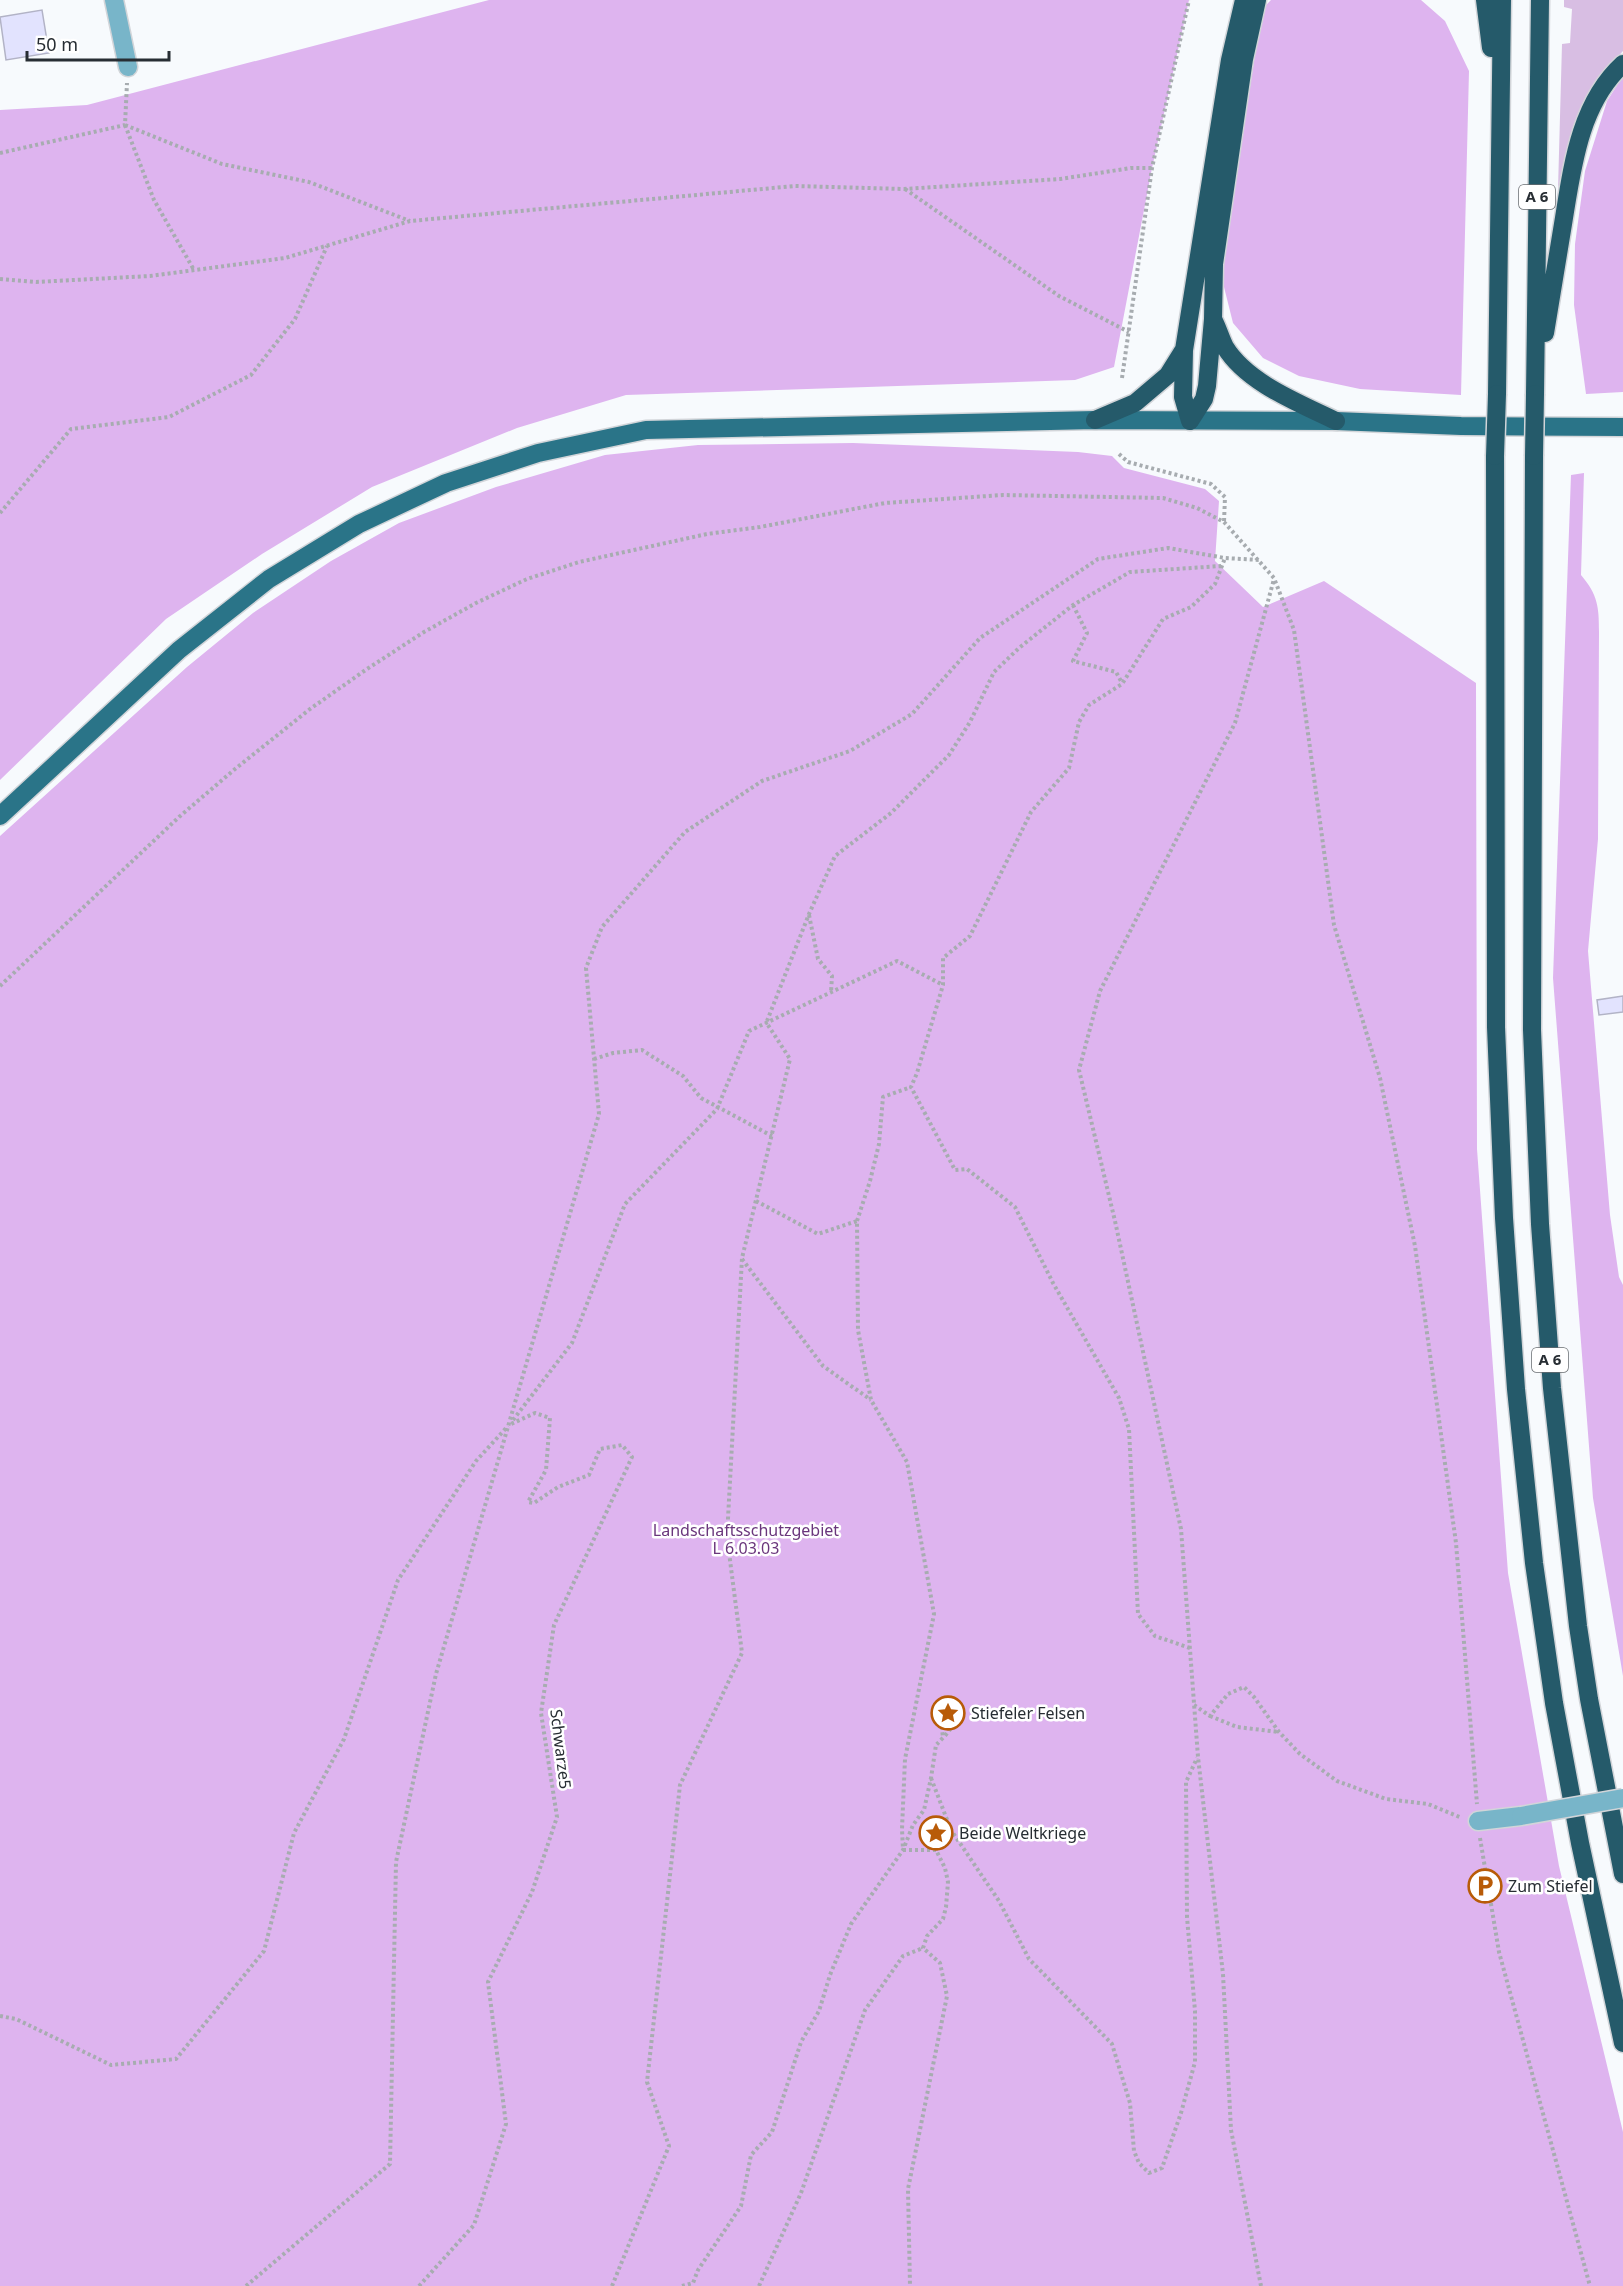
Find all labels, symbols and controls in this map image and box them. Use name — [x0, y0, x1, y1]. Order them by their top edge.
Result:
scale bar — [27, 24, 170, 62]
text: 50 m — [36, 32, 78, 56]
road number: A 6 — [1519, 185, 1555, 209]
road number: A 6 — [1532, 1348, 1568, 1372]
park label: Landschaftsschutzgebiet L 6.03.03 — [653, 1519, 839, 1559]
place icon: Stiefeler Felsen — [930, 1695, 966, 1731]
place label: Stiefeler Felsen — [971, 1702, 1085, 1724]
street label: Schwarze5 — [545, 1708, 577, 1790]
place icon: Beide Weltkriege — [918, 1815, 954, 1851]
place label: Beide Weltkriege — [959, 1822, 1086, 1844]
parking icon: Zum Stiefel — [1467, 1868, 1503, 1904]
place label: Zum Stiefel — [1508, 1875, 1593, 1897]

